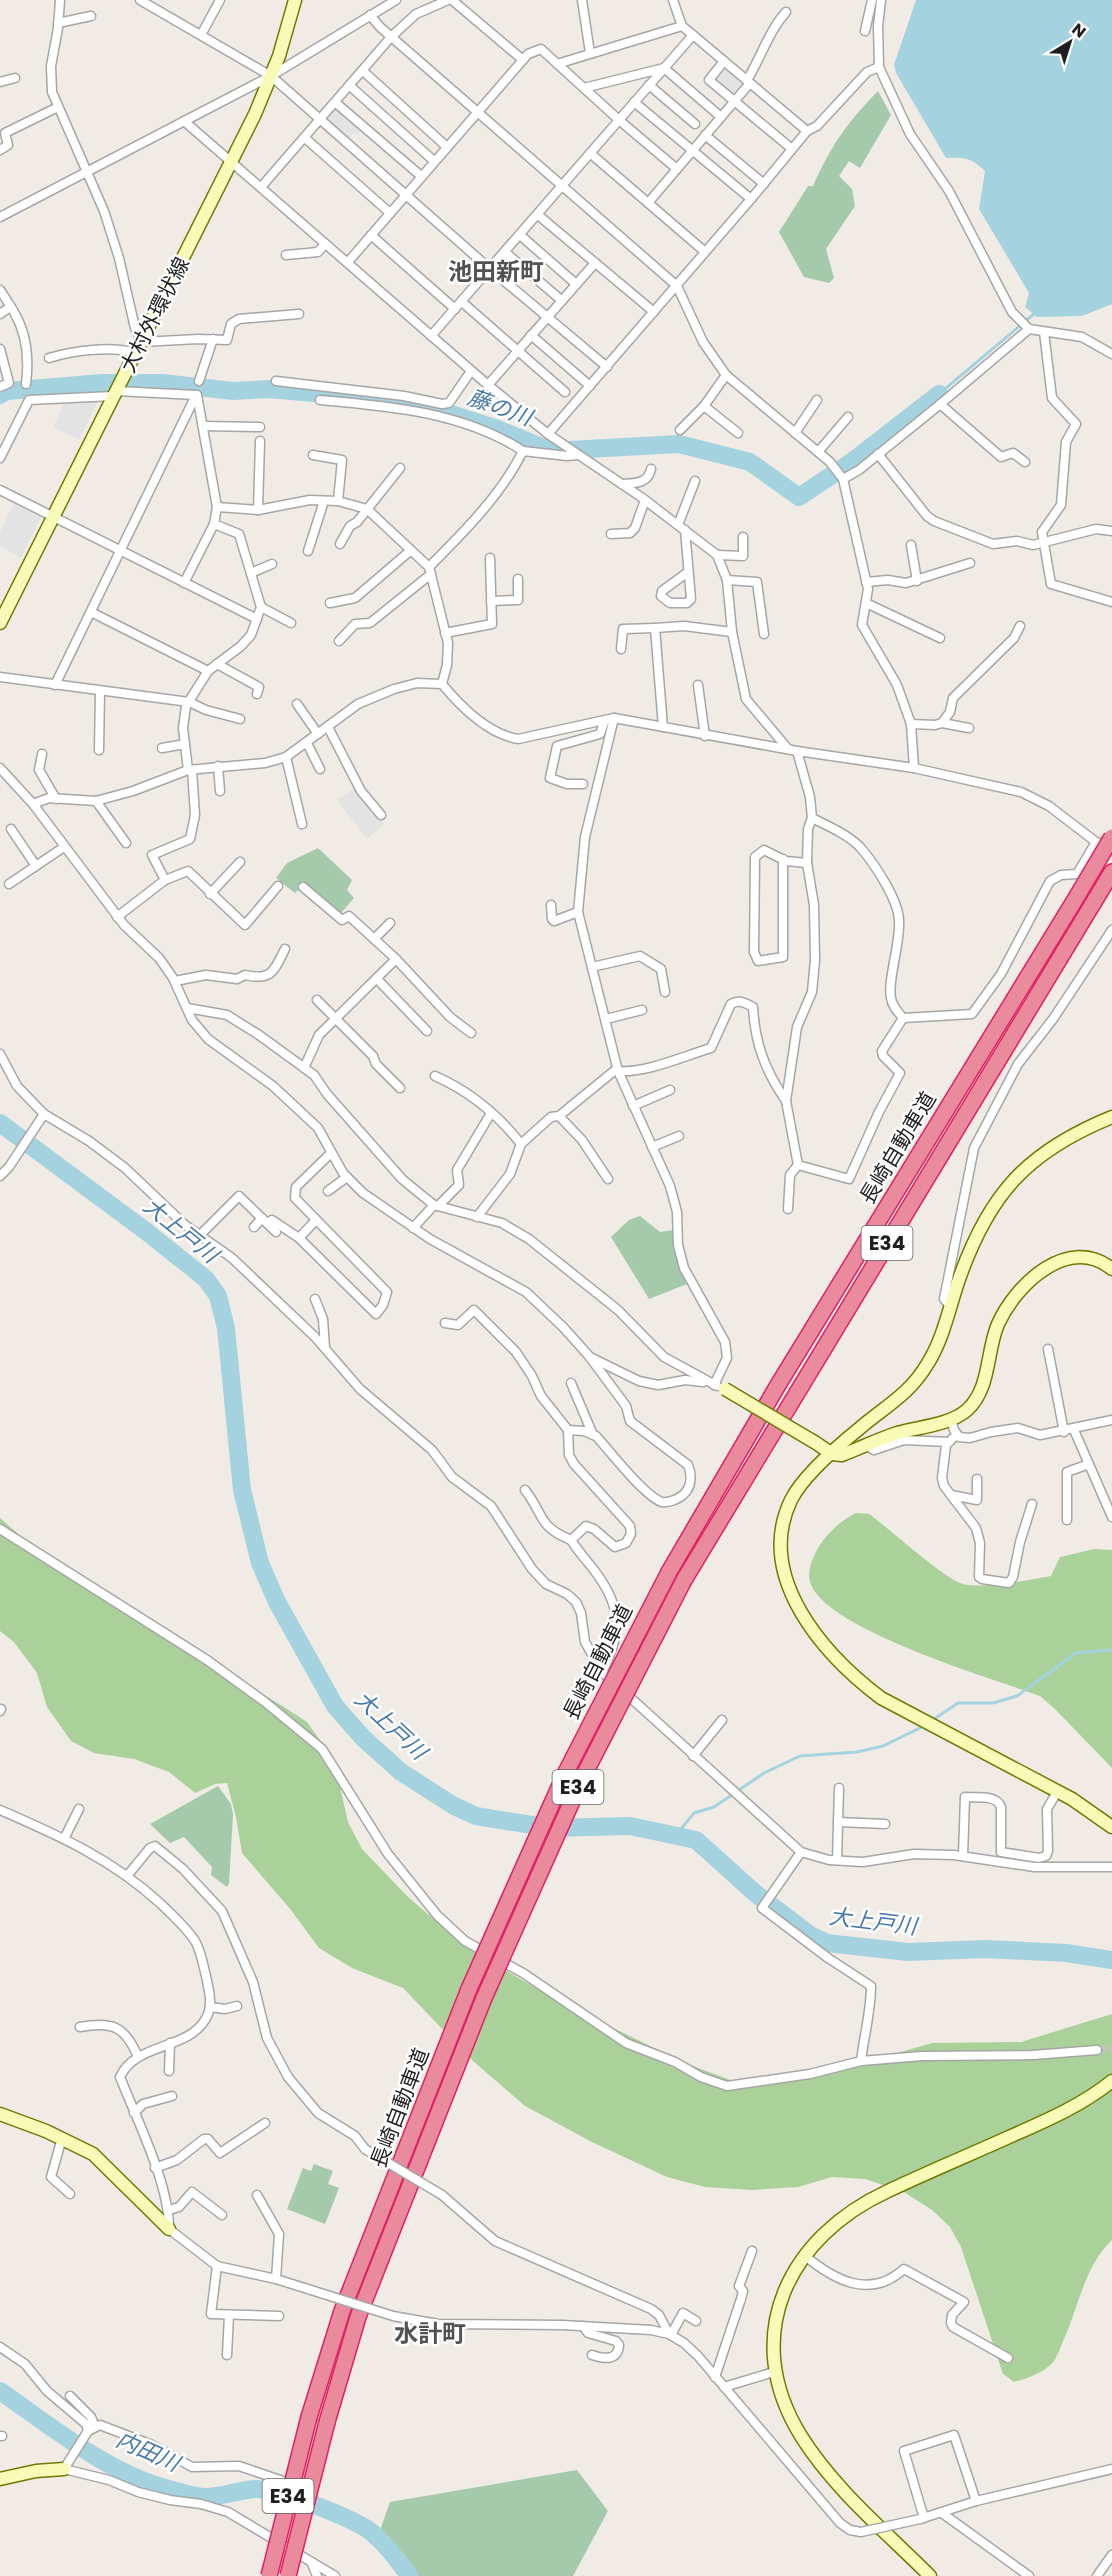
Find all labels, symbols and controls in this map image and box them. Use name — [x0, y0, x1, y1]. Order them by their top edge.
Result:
north arrow — [1040, 12, 1100, 72]
text: N — [1067, 18, 1091, 43]
street label: 大村外環状線 — [113, 252, 196, 377]
district label: 池田新町 — [448, 255, 544, 288]
water label: 藤の川 — [464, 382, 538, 434]
street label: 長崎自動車道 — [853, 1086, 942, 1209]
water label: 大上戸川 — [137, 1191, 226, 1271]
road number: E34 — [862, 1226, 912, 1260]
street label: 長崎自動車道 — [556, 1599, 639, 1724]
water label: 大上戸川 — [348, 1684, 435, 1768]
road number: E34 — [552, 1770, 604, 1804]
water label: 大上戸川 — [827, 1901, 920, 1942]
street label: 長崎自動車道 — [363, 2044, 436, 2172]
district label: 水計町 — [394, 2317, 466, 2350]
water label: 内田川 — [111, 2424, 186, 2480]
road number: E34 — [262, 2479, 314, 2513]

